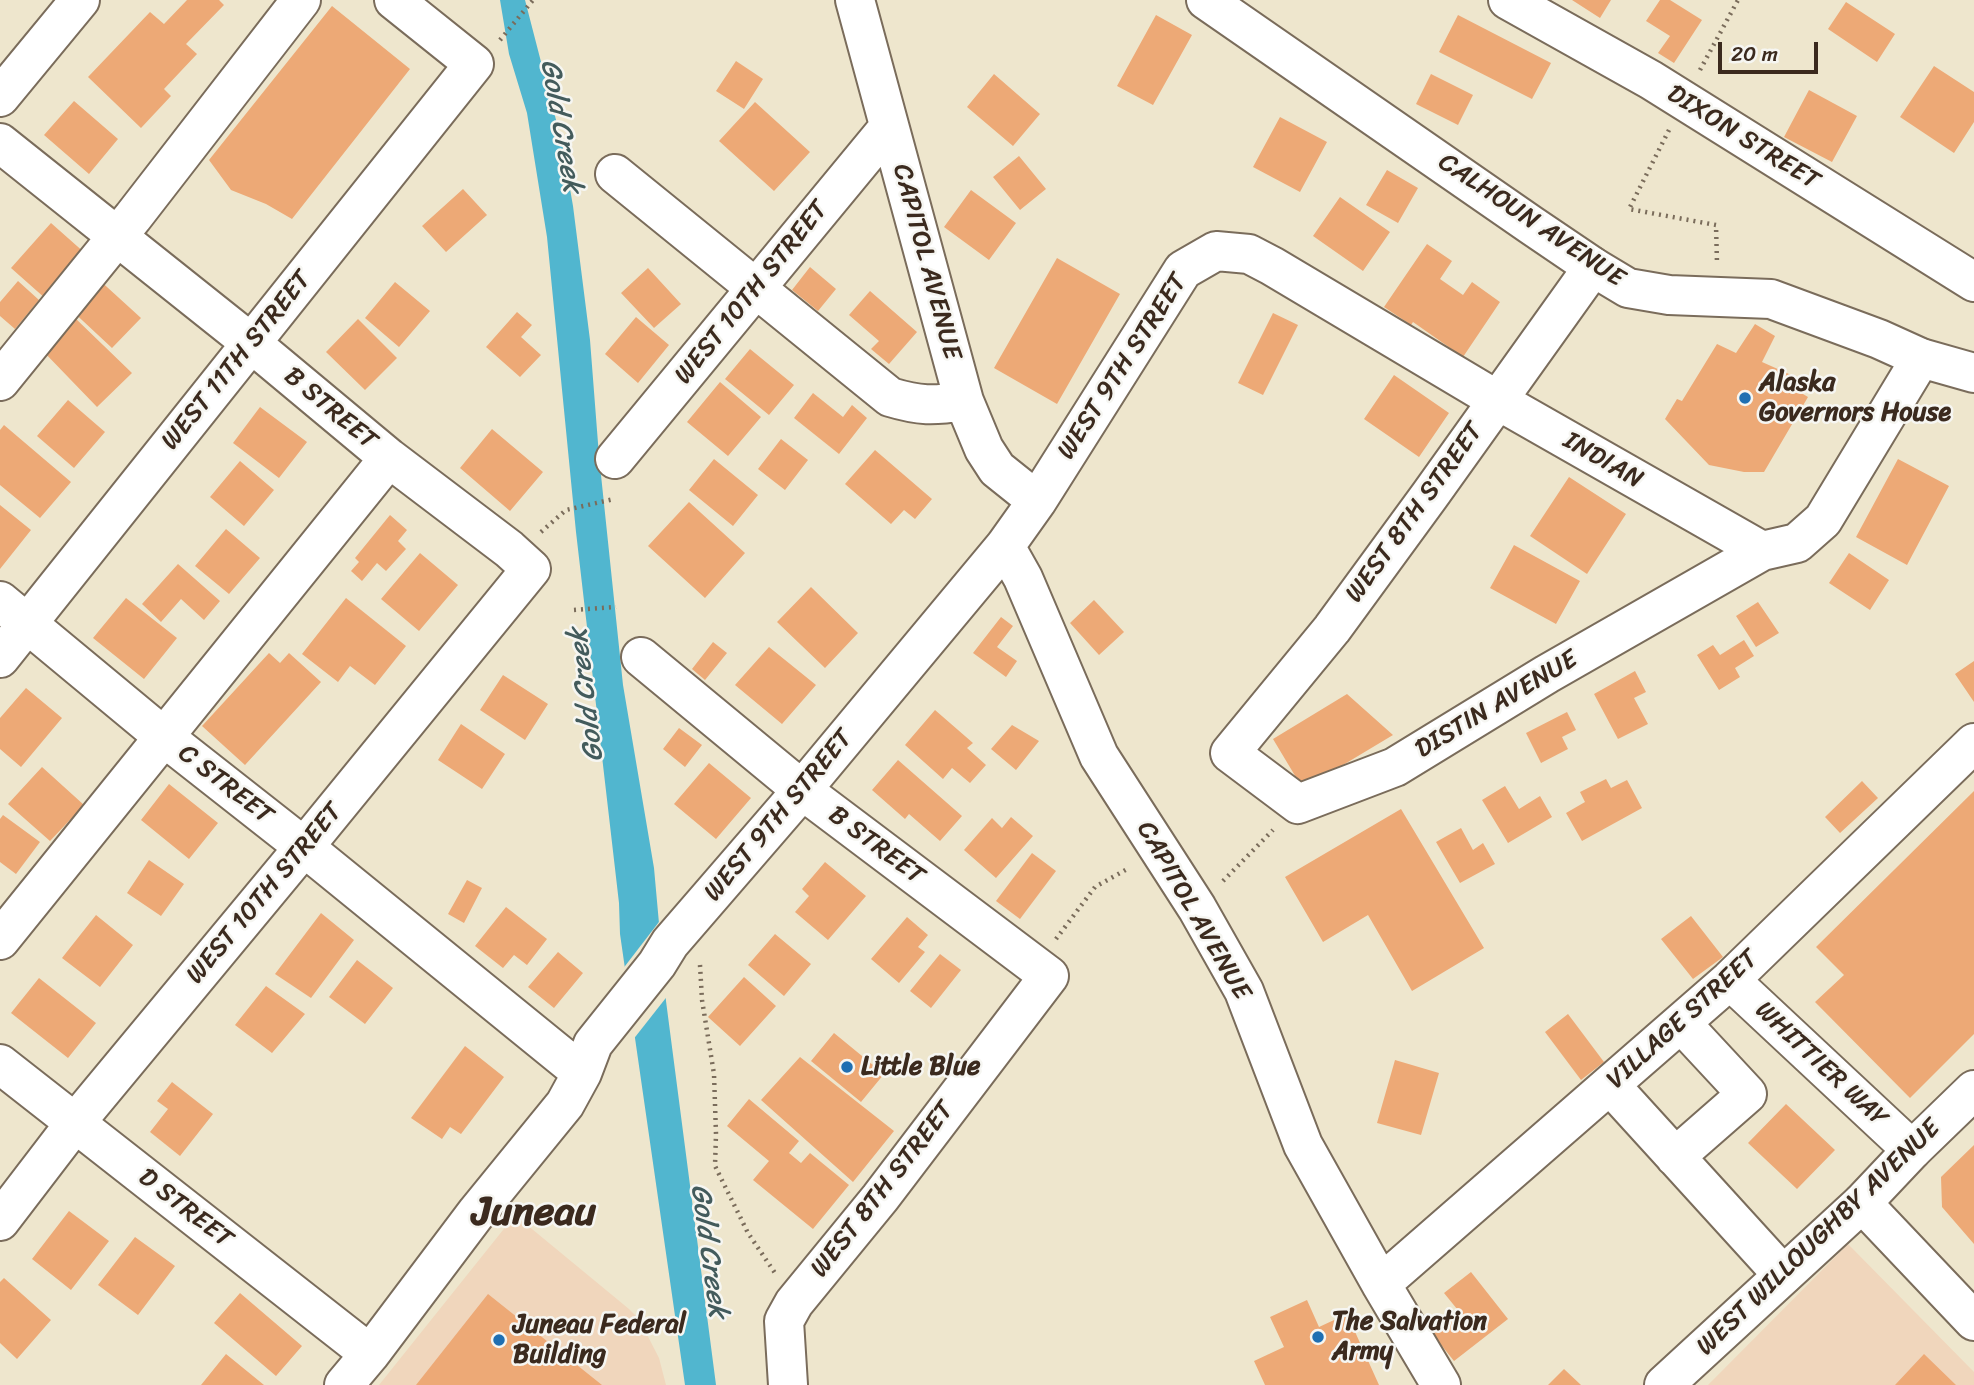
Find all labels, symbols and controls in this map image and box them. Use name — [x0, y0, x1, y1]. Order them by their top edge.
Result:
scale bar — [1722, 28, 1822, 72]
text: 20 m — [1731, 35, 1778, 73]
water label: Gold Creek — [532, 57, 588, 195]
street label: DIXON STREET — [1661, 79, 1825, 197]
street label: CALHOUN AVENUE — [1432, 147, 1630, 295]
street label: CAPITOL AVENUE — [885, 161, 967, 363]
street label: WEST 10TH STREET — [669, 195, 835, 391]
street label: WEST 11TH STREET — [155, 265, 319, 457]
street label: WEST 9TH STREET — [1051, 268, 1195, 466]
street label: B STREET — [277, 361, 383, 457]
place label: Alaska Governors House — [1759, 367, 1951, 428]
marker: Alaska Governors House — [1737, 390, 1753, 406]
street label: WEST 8TH STREET — [1339, 417, 1491, 609]
street label: INDIAN — [1558, 426, 1648, 496]
water label: Gold Creek — [562, 626, 612, 764]
street label: DISTIN AVENUE — [1410, 644, 1584, 766]
street label: WEST 9TH STREET — [698, 724, 860, 908]
street label: C STREET — [171, 738, 279, 832]
street label: WEST 10TH STREET — [180, 797, 350, 991]
street label: B STREET — [822, 800, 930, 892]
street label: CAPITOL AVENUE — [1129, 816, 1257, 1006]
street label: VILLAGE STREET — [1601, 944, 1765, 1096]
street label: WHITTIER WAY — [1748, 995, 1894, 1135]
place label: Little Blue — [861, 1051, 980, 1083]
marker: Little Blue — [839, 1059, 855, 1075]
street label: WEST 8TH STREET — [805, 1096, 961, 1284]
street label: WEST WILLOUGHBY AVENUE — [1691, 1113, 1947, 1363]
street label: D STREET — [132, 1162, 238, 1256]
water label: Gold Creek — [682, 1182, 734, 1320]
district label: Juneau — [472, 1190, 596, 1238]
place label: The Salvation Army — [1332, 1306, 1487, 1368]
place label: Juneau Federal Building — [513, 1309, 686, 1370]
marker: The Salvation Army — [1310, 1329, 1326, 1345]
marker: Juneau Federal Building — [491, 1332, 507, 1348]

